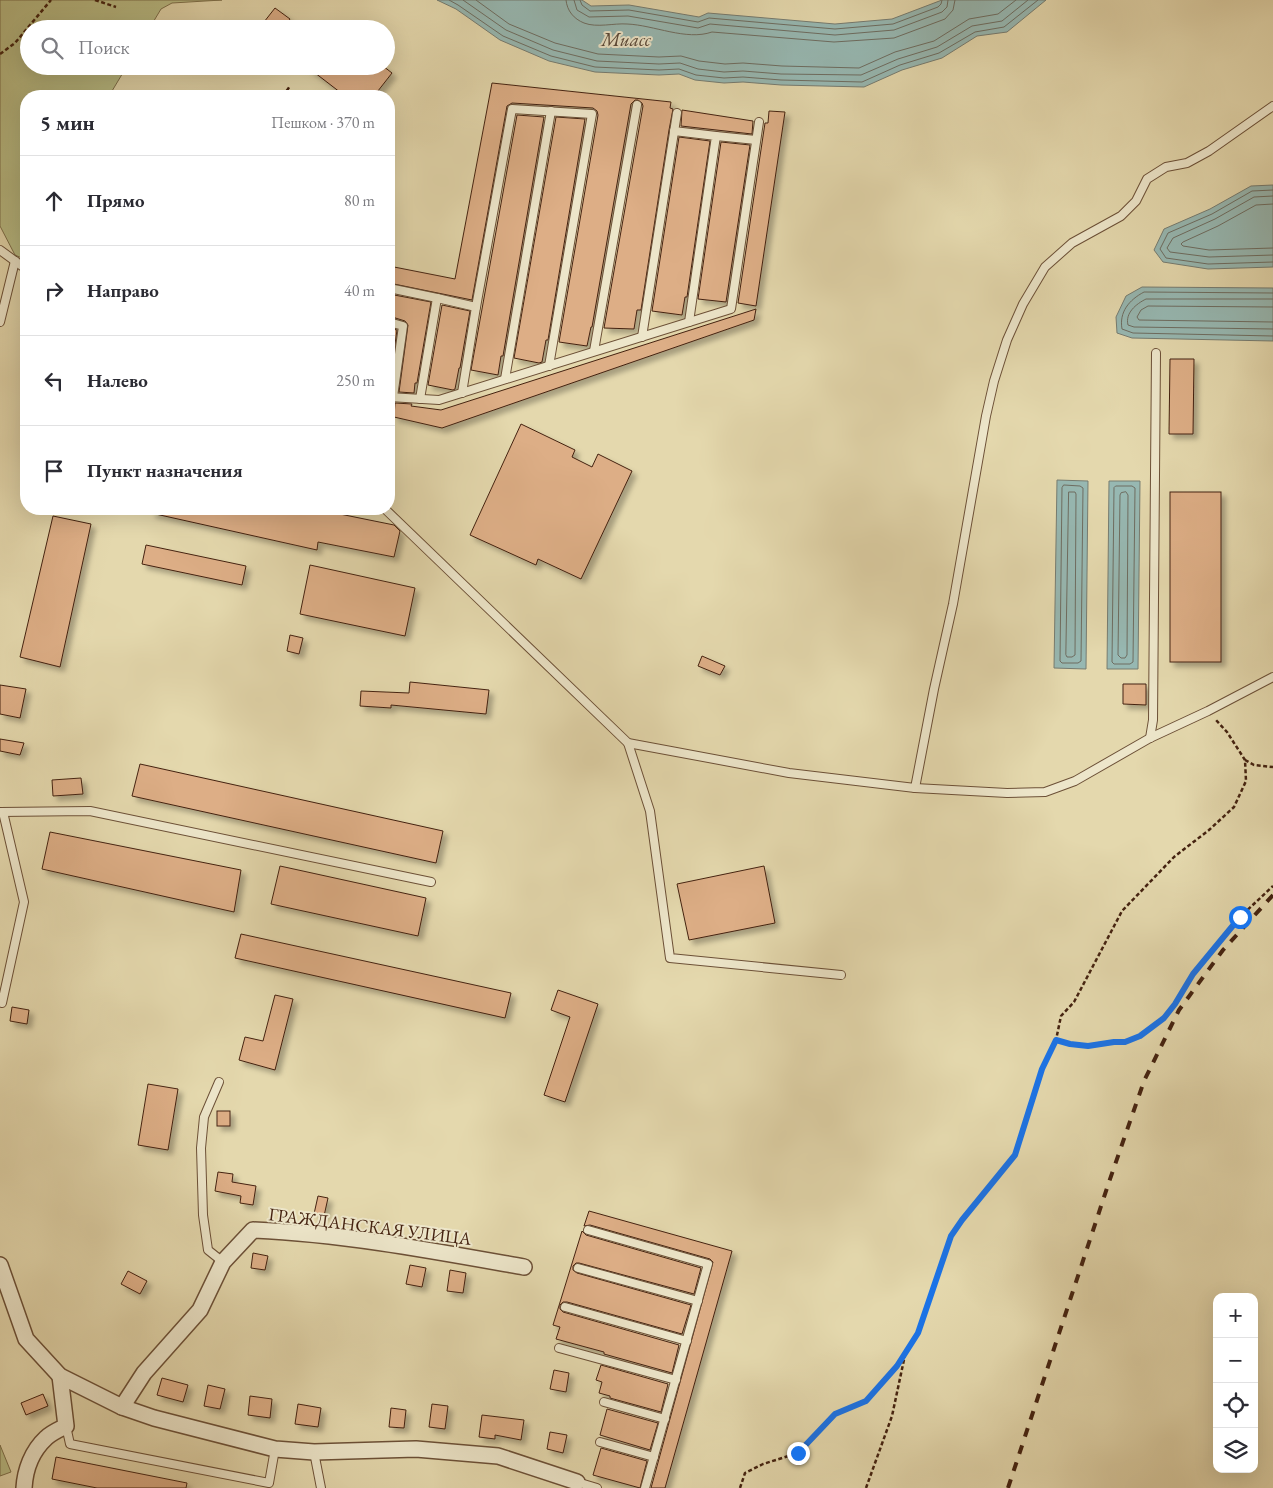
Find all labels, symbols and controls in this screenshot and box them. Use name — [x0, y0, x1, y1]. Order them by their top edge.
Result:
search box — [20, 20, 395, 75]
water label: Миасс — [600, 27, 652, 52]
icon: search — [38, 34, 66, 62]
text: Поиск — [78, 35, 130, 60]
text: 5 мин — [40, 109, 95, 136]
text: Пешком · 370 m — [271, 112, 375, 133]
icon: ahead — [40, 187, 68, 215]
text: Прямо — [87, 188, 145, 213]
text: 80 m — [344, 190, 375, 211]
icon: right — [40, 277, 68, 305]
text: Направо — [87, 278, 159, 303]
text: 40 m — [344, 280, 375, 301]
icon: left — [40, 367, 68, 395]
text: Налево — [87, 368, 148, 393]
text: 250 m — [336, 370, 375, 391]
icon: arrive — [40, 457, 68, 485]
text: Пункт назначения — [87, 458, 243, 483]
route start — [1229, 906, 1252, 929]
street label: ГРАЖДАНСКАЯ УЛИЦА — [267, 1202, 473, 1250]
map controls — [1213, 1293, 1258, 1473]
button: + — [1213, 1293, 1258, 1338]
button: − — [1213, 1338, 1258, 1383]
button: locate — [1213, 1383, 1258, 1428]
button: layers — [1213, 1428, 1258, 1473]
route end — [787, 1442, 810, 1465]

